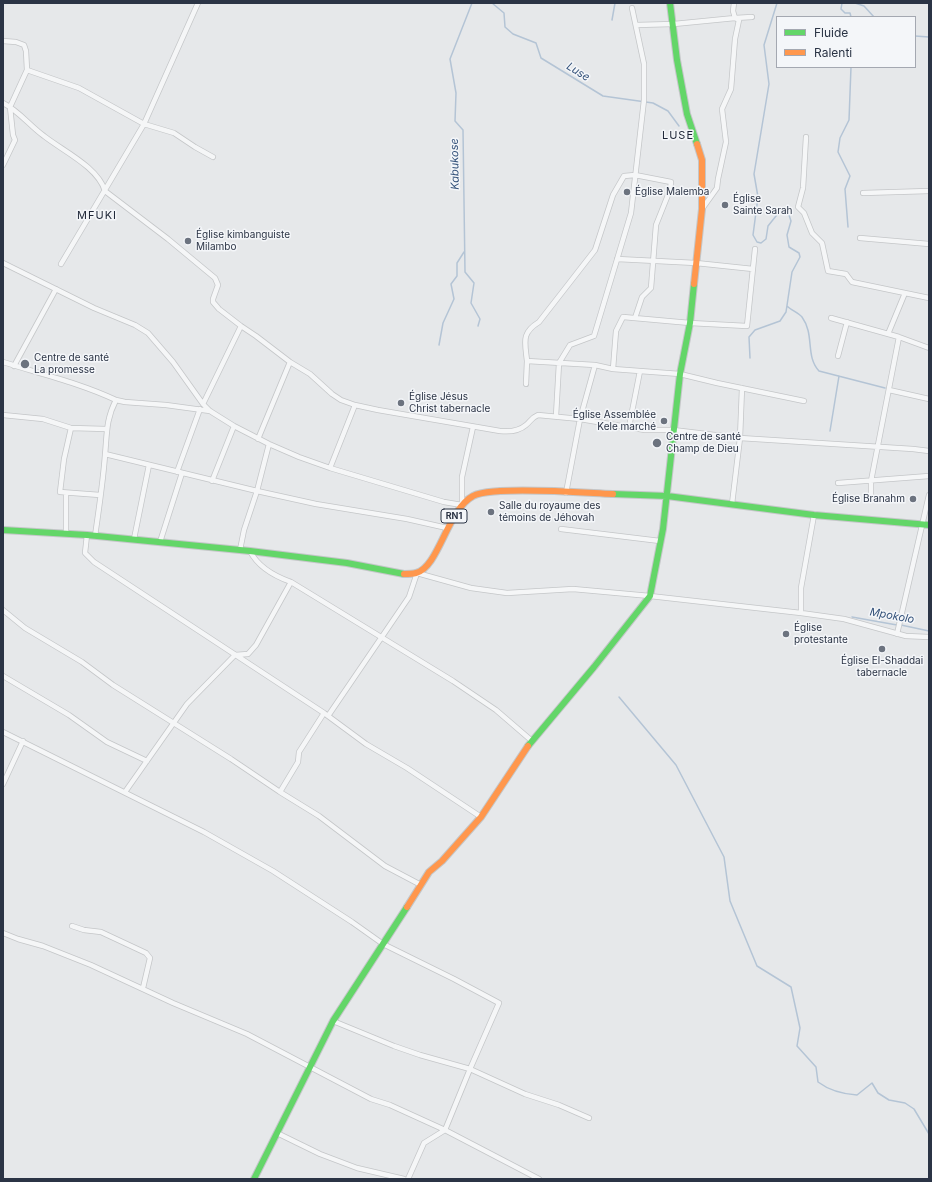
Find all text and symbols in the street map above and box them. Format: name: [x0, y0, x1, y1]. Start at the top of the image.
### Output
legend: [776, 16, 916, 68]
text: Fluide: [814, 25, 848, 40]
text: Ralenti: [814, 45, 852, 60]
water label: Luse: [564, 60, 592, 84]
district label: LUSE: [662, 129, 694, 143]
water label: Kabukose: [448, 138, 462, 190]
place label: Église Malemba: [635, 186, 709, 198]
marker: Église Malemba: [622, 187, 632, 197]
place label: Église Sainte Sarah: [733, 193, 793, 216]
marker: Église Sainte Sarah: [720, 200, 730, 210]
district label: MFUKI: [77, 209, 117, 223]
place label: Église kimbanguiste Milambo: [196, 229, 290, 252]
marker: Église kimbanguiste Milambo: [183, 236, 193, 246]
place label: Centre de santé La promesse: [34, 352, 109, 376]
marker: Centre de santé La promesse: [19, 358, 31, 370]
place label: Église Jésus Christ tabernacle: [409, 391, 490, 414]
marker: Église Jésus Christ tabernacle: [396, 398, 406, 408]
place label: Église Assemblée Kele marché: [573, 409, 656, 432]
marker: Église Assemblée Kele marché: [659, 416, 669, 426]
place label: Centre de santé Champ de Dieu: [666, 431, 741, 454]
marker: Centre de santé Champ de Dieu: [651, 437, 663, 449]
place label: Église Branahm: [832, 493, 905, 505]
marker: Église Branahm: [908, 494, 918, 504]
place label: Salle du royaume des témoins de Jéhovah: [499, 500, 600, 524]
marker: Salle du royaume des témoins de Jéhovah: [486, 507, 496, 517]
road number: RN1: [441, 509, 467, 523]
water label: Mpokolo: [869, 606, 915, 626]
place label: Église protestante: [794, 622, 848, 646]
marker: Église protestante: [781, 629, 791, 639]
marker: Église El-Shaddai tabernacle: [877, 644, 887, 654]
place label: Église El-Shaddai tabernacle: [841, 655, 923, 678]

